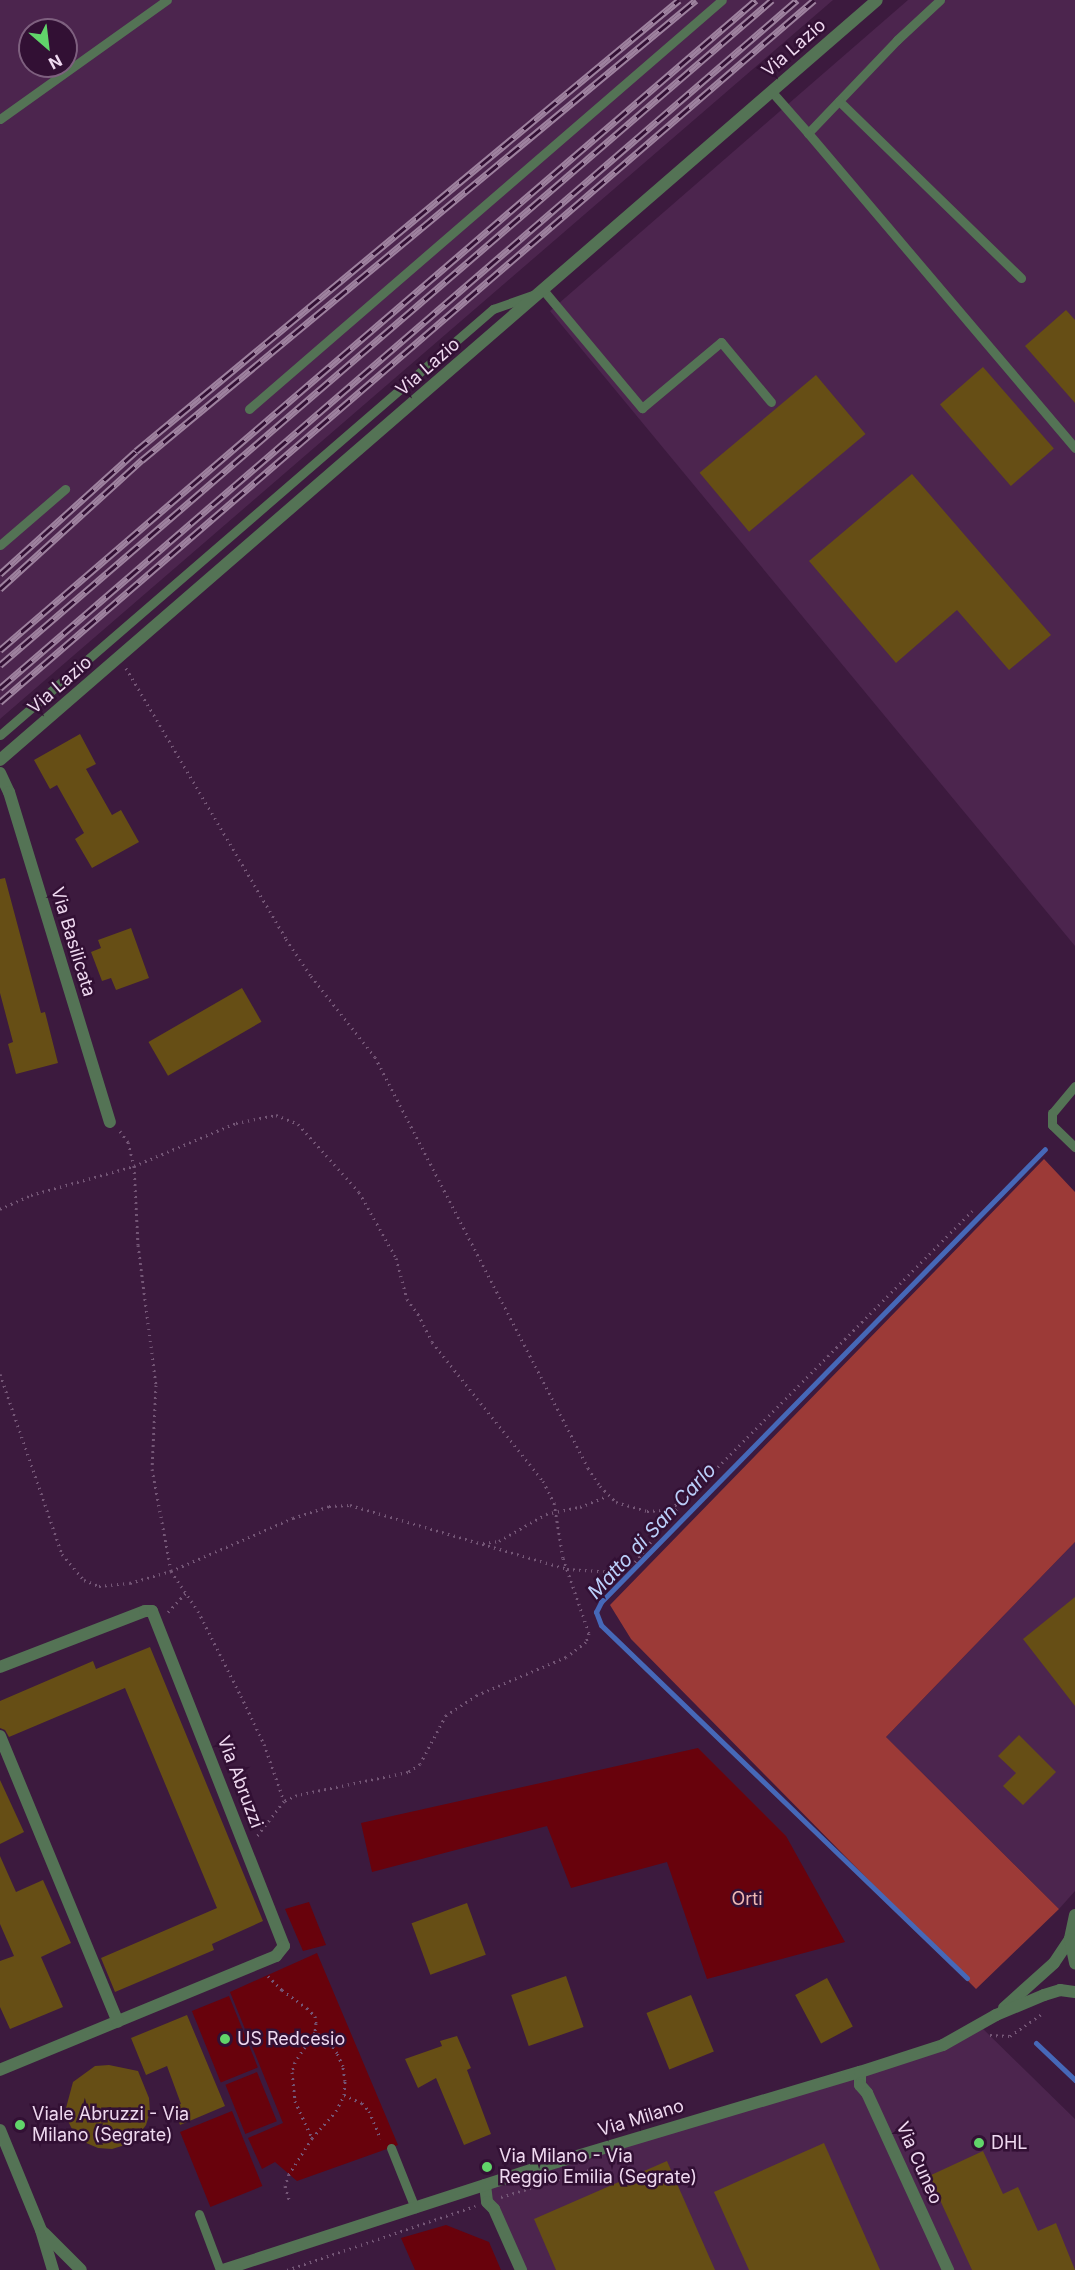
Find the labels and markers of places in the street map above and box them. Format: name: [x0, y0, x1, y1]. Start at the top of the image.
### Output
place label: US Redcesio: [237, 2028, 345, 2050]
marker: US Redcesio: [218, 2032, 232, 2046]
place label: Viale Abruzzi - Via Milano (Segrate): [32, 2104, 189, 2146]
marker: Viale Abruzzi - Via Milano (Segrate): [13, 2118, 27, 2132]
place label: DHL: [991, 2132, 1028, 2154]
marker: DHL: [972, 2136, 986, 2150]
place label: Via Milano - Via Reggio Emilia (Segrate): [499, 2146, 697, 2188]
marker: Via Milano - Via Reggio Emilia (Segrate): [480, 2160, 494, 2174]

